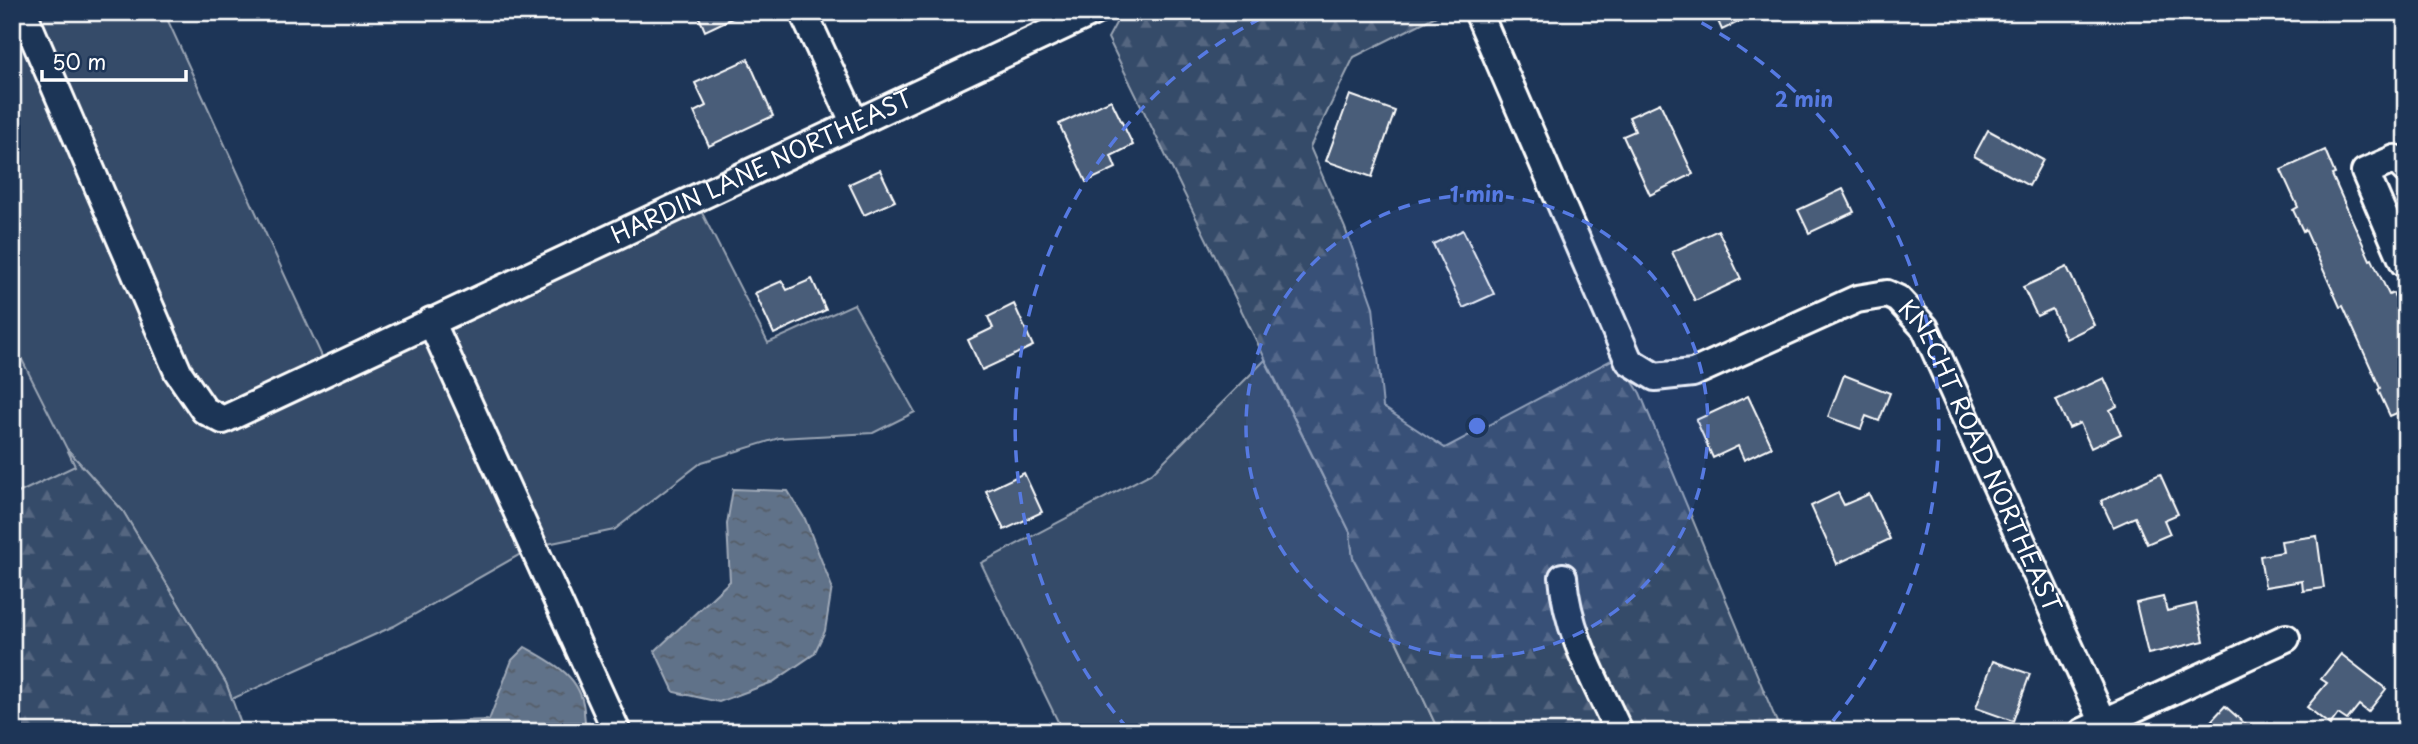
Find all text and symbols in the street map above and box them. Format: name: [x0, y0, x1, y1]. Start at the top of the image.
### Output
scale bar: [42, 38, 186, 82]
text: 50 m: [52, 45, 106, 77]
street label: HARDIN LANE NORTHEAST: [604, 79, 919, 252]
text: 2 min: [1775, 82, 1833, 114]
text: 1 min: [1450, 177, 1504, 209]
street label: KNECHT ROAD NORTHEAST: [1891, 290, 2072, 618]
centre of rings: [1465, 414, 1489, 438]

